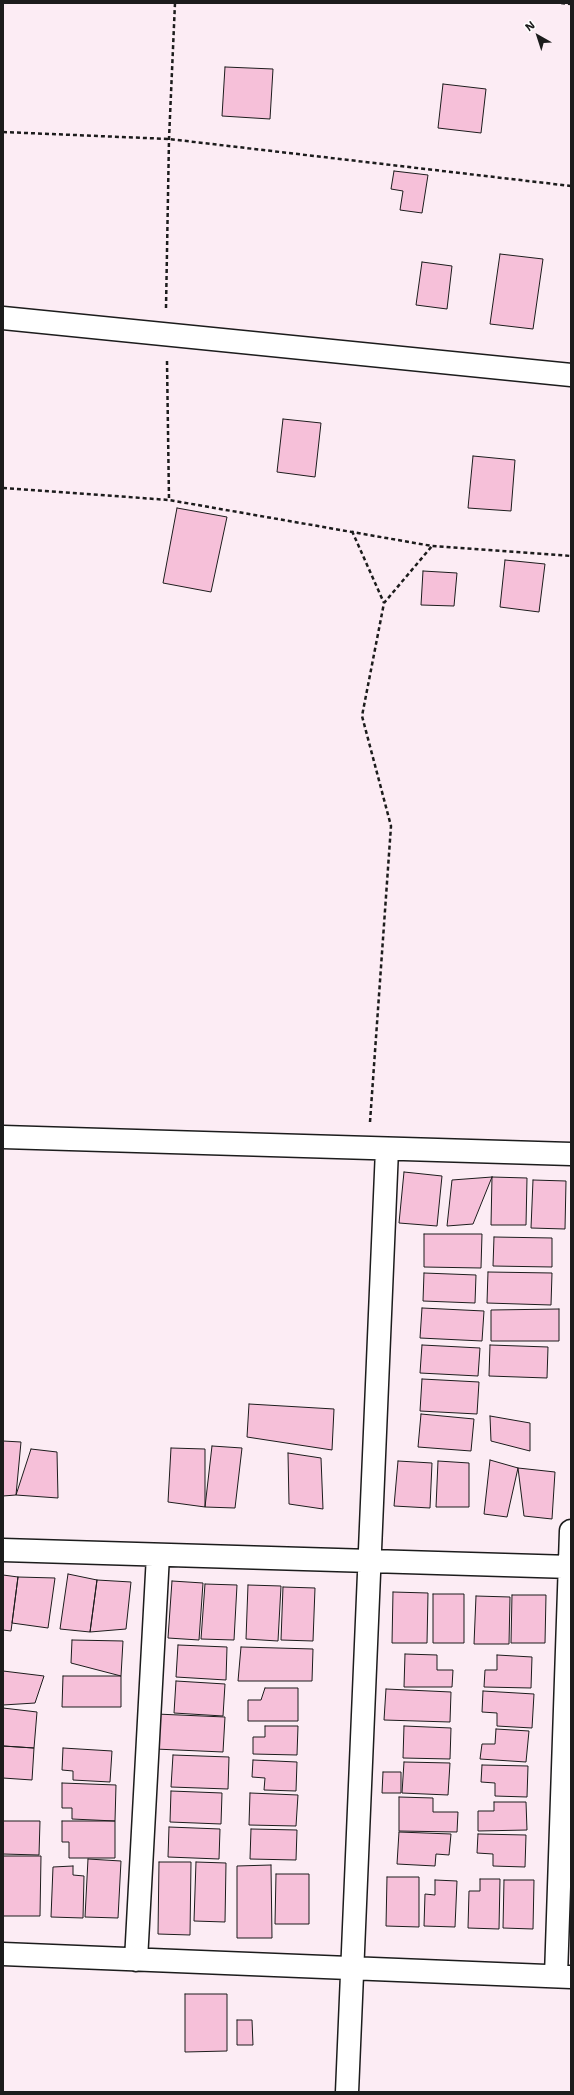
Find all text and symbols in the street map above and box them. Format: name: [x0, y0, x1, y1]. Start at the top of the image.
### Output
north arrow: [518, 16, 558, 56]
text: N: [522, 18, 538, 35]

